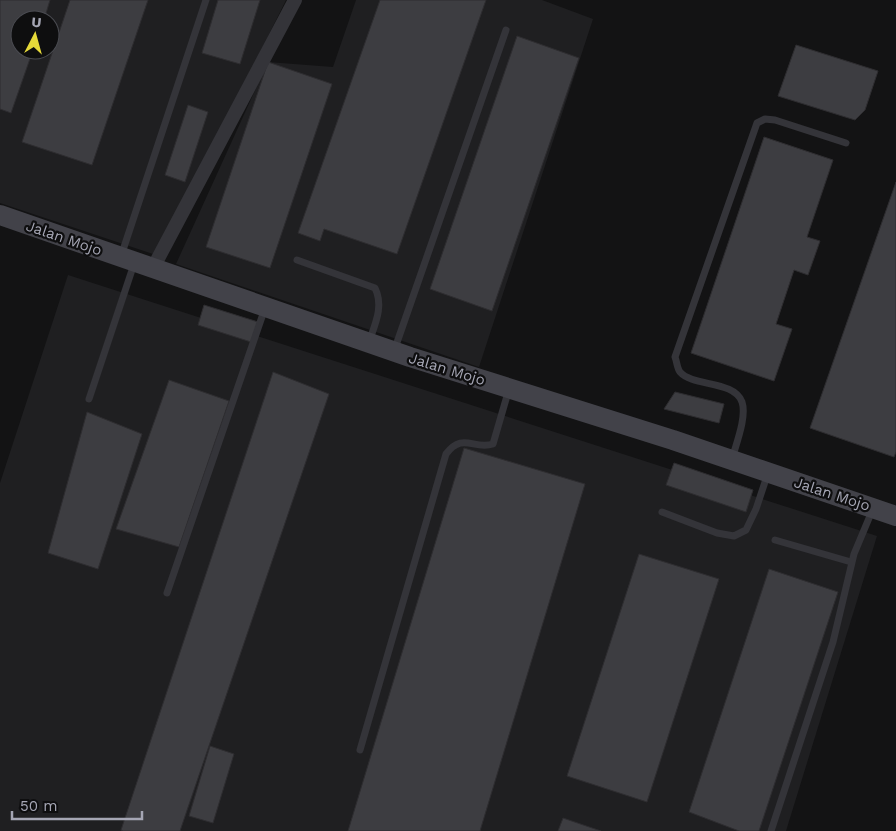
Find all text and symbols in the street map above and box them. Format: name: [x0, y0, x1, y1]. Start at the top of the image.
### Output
north arrow: [10, 10, 60, 60]
text: U: [31, 14, 42, 31]
street label: Jalan Mojo: [24, 217, 104, 259]
street label: Jalan Mojo: [407, 349, 487, 389]
street label: Jalan Mojo: [792, 473, 872, 515]
scale bar: [12, 788, 142, 820]
text: 50 m: [20, 797, 57, 815]

